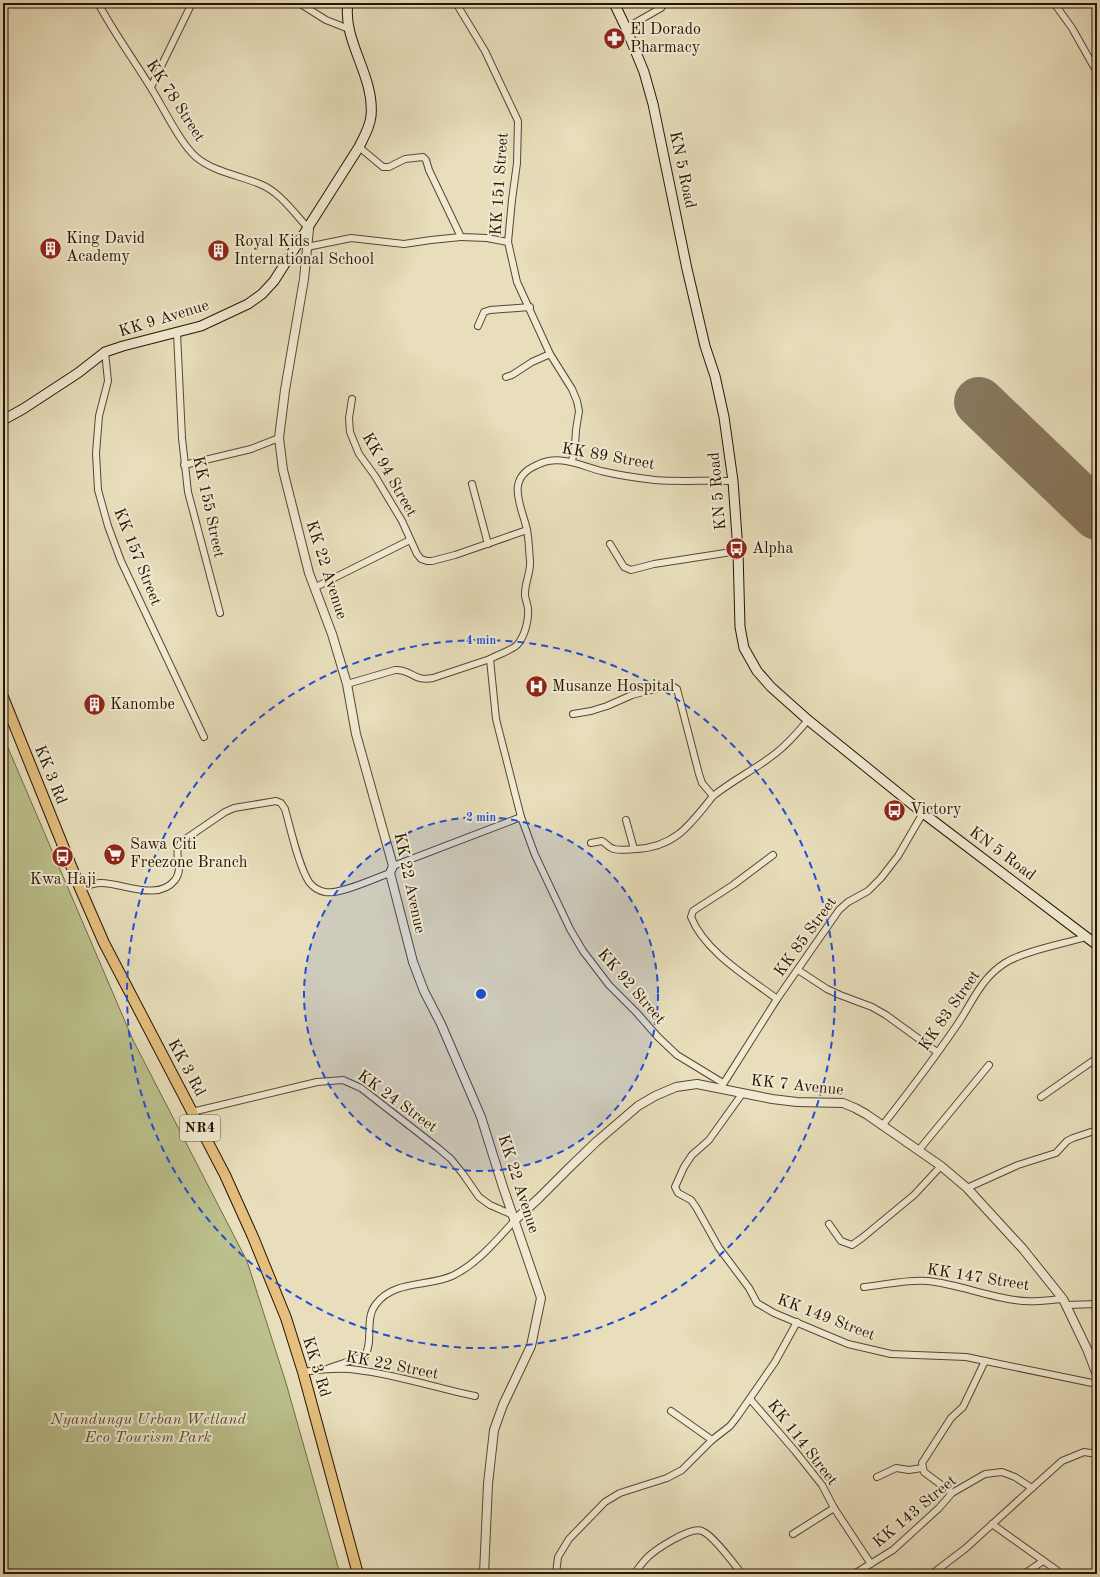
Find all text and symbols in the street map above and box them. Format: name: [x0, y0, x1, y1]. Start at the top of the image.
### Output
place label: El Dorado Pharmacy: [630, 22, 701, 56]
pharmacy icon: El Dorado Pharmacy: [601, 26, 627, 52]
street label: KK 78 Street: [143, 57, 208, 145]
street label: KN 5 Road: [666, 130, 698, 210]
street label: KK 151 Street: [488, 131, 512, 236]
place label: King David Academy: [66, 231, 145, 265]
place label: Royal Kids International School: [234, 234, 374, 268]
building icon: King David Academy: [37, 235, 63, 261]
building icon: Royal Kids International School: [206, 238, 232, 264]
street label: KK 9 Avenue: [117, 298, 211, 340]
street label: KK 94 Street: [359, 430, 420, 520]
street label: KK 89 Street: [560, 441, 656, 473]
street label: KN 5 Road: [707, 451, 729, 531]
street label: KK 155 Street: [189, 455, 227, 560]
street label: KK 157 Street: [110, 506, 164, 608]
street label: KK 22 Avenue: [303, 519, 349, 621]
bus stop icon: Alpha: [724, 536, 750, 562]
place label: Alpha: [752, 541, 794, 557]
text: 4 min: [466, 635, 496, 647]
hospital icon: Musanze Hospital: [523, 674, 549, 700]
place label: Musanze Hospital: [552, 679, 674, 695]
building icon: Kanombe: [81, 692, 107, 718]
place label: Kanombe: [110, 697, 175, 713]
street label: KK 3 Rd: [31, 743, 69, 807]
bus stop icon: Victory: [882, 797, 908, 823]
place label: Victory: [910, 802, 962, 818]
text: 2 min: [466, 812, 496, 824]
street label: KN 5 Road: [966, 824, 1038, 884]
street label: KK 22 Avenue: [391, 831, 427, 935]
place label: Sawa Citi Freezone Branch: [130, 837, 248, 871]
supermarket icon: Sawa Citi Freezone Branch: [101, 841, 127, 867]
bus stop icon: Kwa Haji: [50, 843, 76, 869]
place label: Kwa Haji: [30, 872, 96, 888]
street label: KK 85 Street: [772, 894, 840, 980]
street label: KK 92 Street: [594, 946, 668, 1028]
street label: KK 83 Street: [916, 968, 984, 1054]
centre of rings: [474, 987, 488, 1001]
street label: KK 3 Rd: [164, 1037, 208, 1099]
street label: KK 24 Street: [354, 1068, 440, 1136]
street label: KK 7 Avenue: [750, 1073, 844, 1099]
road number: NR4: [180, 1115, 220, 1141]
street label: KK 22 Avenue: [495, 1133, 541, 1235]
street label: KK 147 Street: [926, 1262, 1031, 1294]
street label: KK 149 Street: [775, 1292, 877, 1344]
street label: KK 3 Rd: [299, 1335, 333, 1399]
street label: KK 22 Street: [344, 1349, 440, 1383]
street label: KK 114 Street: [764, 1397, 840, 1489]
park label: Nyandungu Urban Wetland Eco Tourism Park: [49, 1412, 246, 1446]
street label: KK 143 Street: [870, 1472, 960, 1551]

